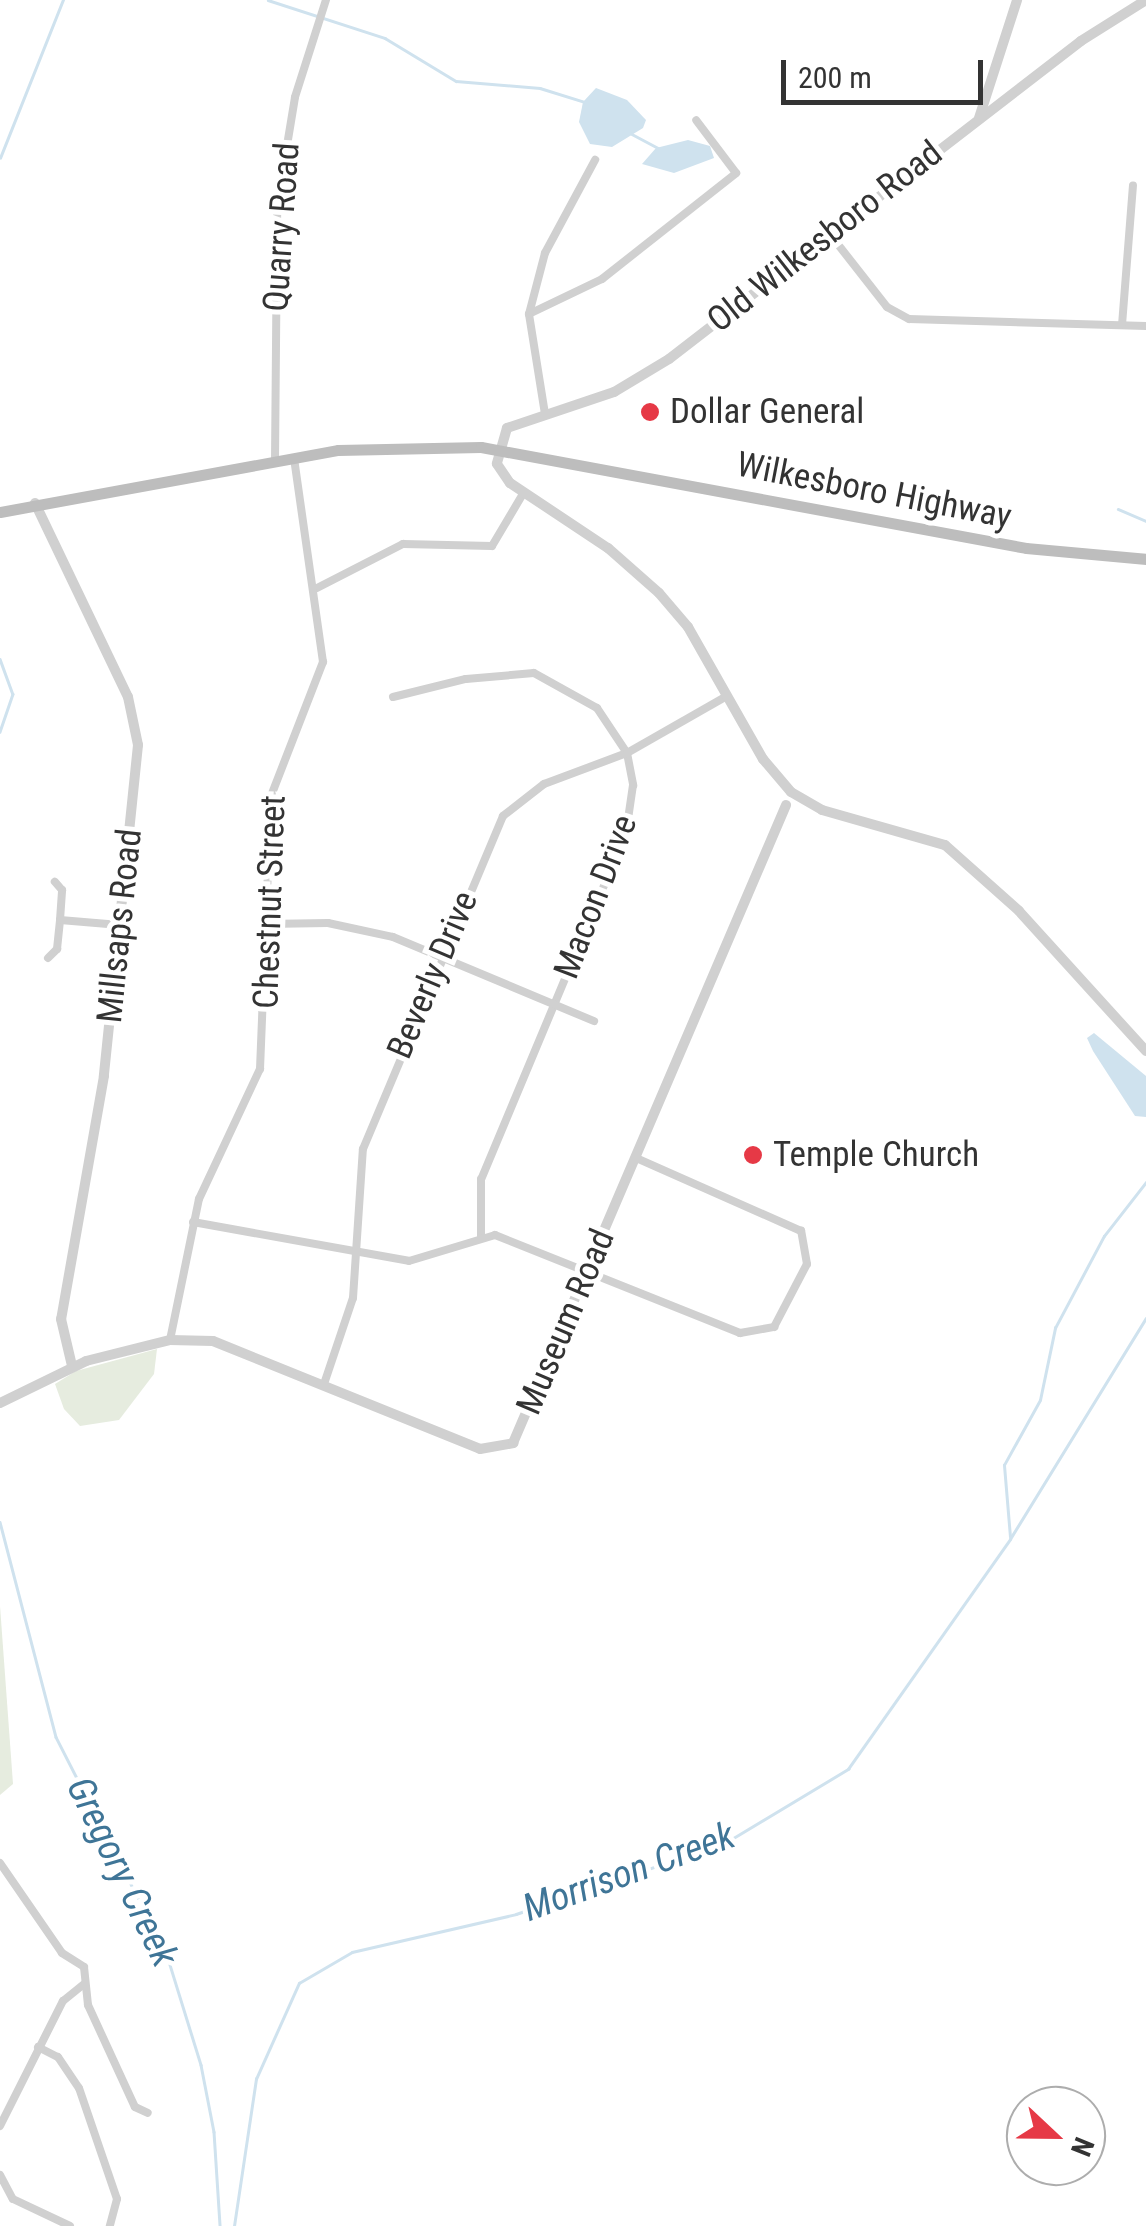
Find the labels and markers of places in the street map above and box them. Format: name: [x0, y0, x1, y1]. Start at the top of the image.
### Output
place label: Dollar General: [670, 391, 864, 433]
marker: Dollar General: [639, 401, 661, 423]
place label: Temple Church: [773, 1134, 979, 1176]
marker: Temple Church: [742, 1144, 764, 1166]

